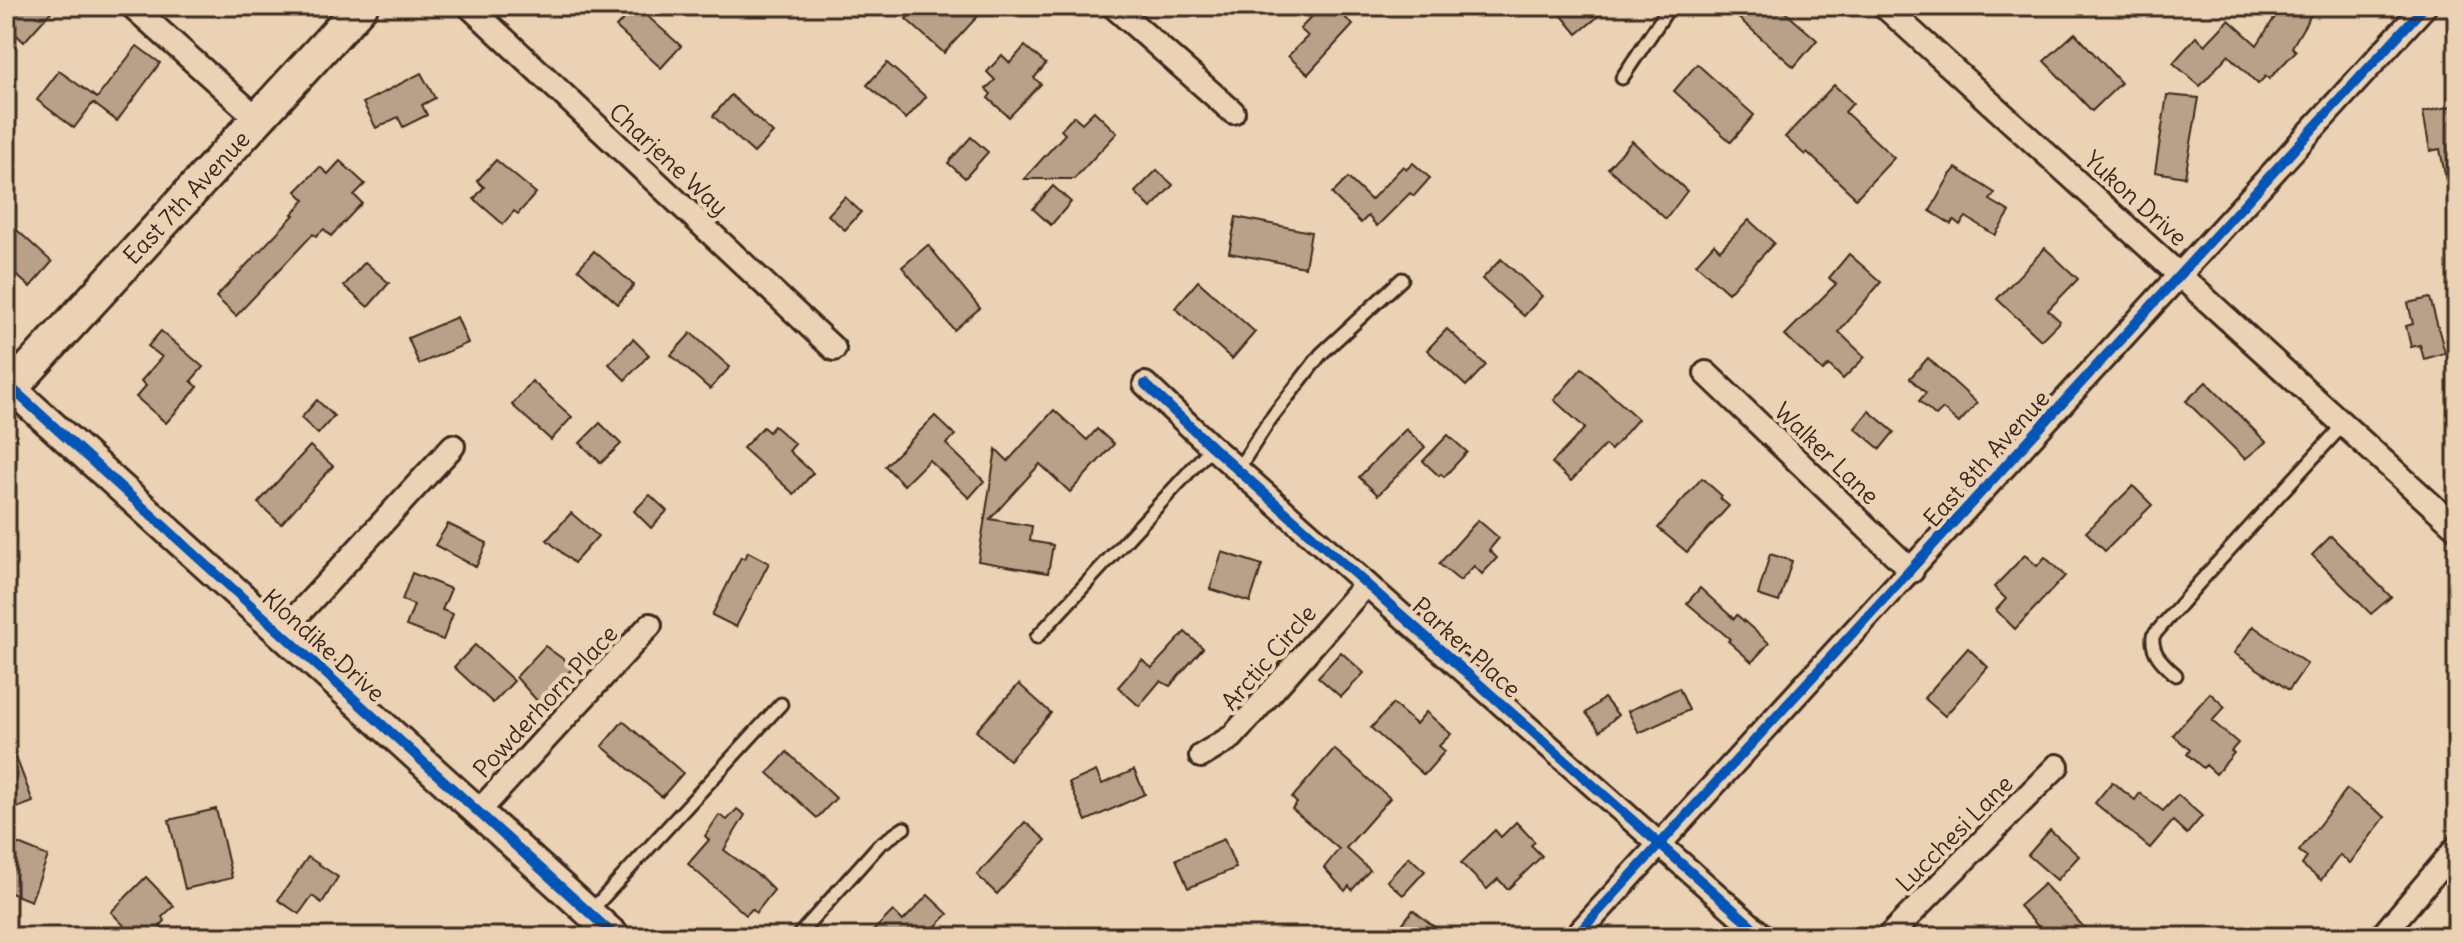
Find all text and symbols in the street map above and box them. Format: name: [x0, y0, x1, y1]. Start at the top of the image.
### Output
street label: Charjene Way: [603, 96, 735, 222]
street label: East 7th Avenue: [116, 124, 256, 270]
street label: Yukon Drive: [2078, 144, 2194, 252]
street label: East 8th Avenue: [1917, 383, 2055, 533]
street label: Walker Lane: [1768, 396, 1886, 510]
street label: Klondike Drive: [257, 582, 391, 708]
street label: Parker Place: [1406, 590, 1528, 704]
street label: Arctic Circle: [1214, 598, 1322, 716]
street label: Powderhorn Place: [467, 618, 623, 784]
street label: Lucchesi Lane: [1889, 768, 2019, 898]

